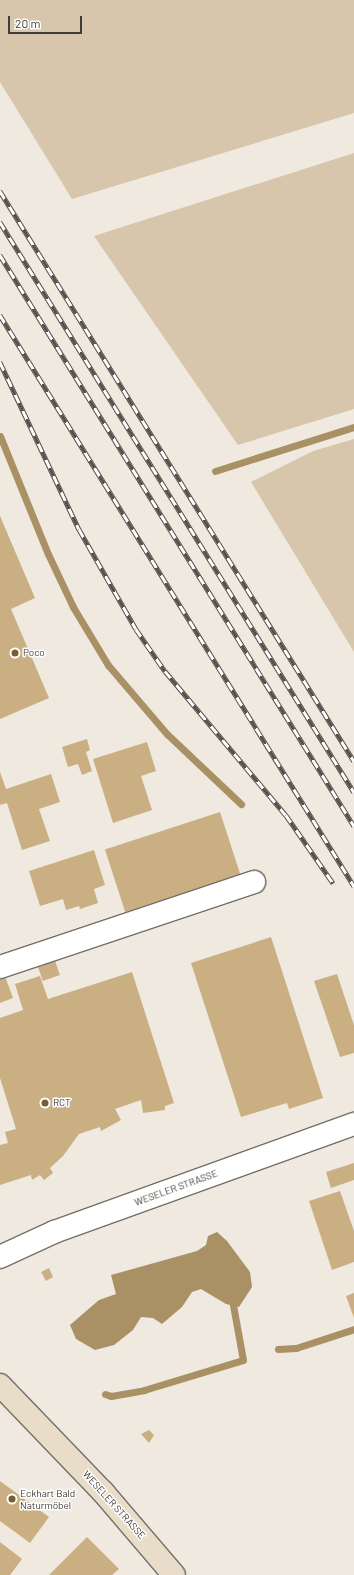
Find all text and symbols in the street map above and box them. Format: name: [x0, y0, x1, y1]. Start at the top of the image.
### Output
scale bar: [10, 8, 84, 34]
text: 20 m: [15, 16, 41, 30]
place label: Poco: [23, 647, 45, 659]
marker: Poco: [10, 648, 20, 658]
place label: RCT: [53, 1097, 71, 1109]
marker: RCT: [40, 1098, 50, 1108]
street label: WESELER STRASSE: [133, 1167, 219, 1209]
street label: WESELER STRASSE: [80, 1468, 148, 1542]
place label: Eckhart Bald Naturmöbel: [20, 1487, 75, 1510]
marker: Eckhart Bald Naturmöbel: [7, 1494, 17, 1504]

